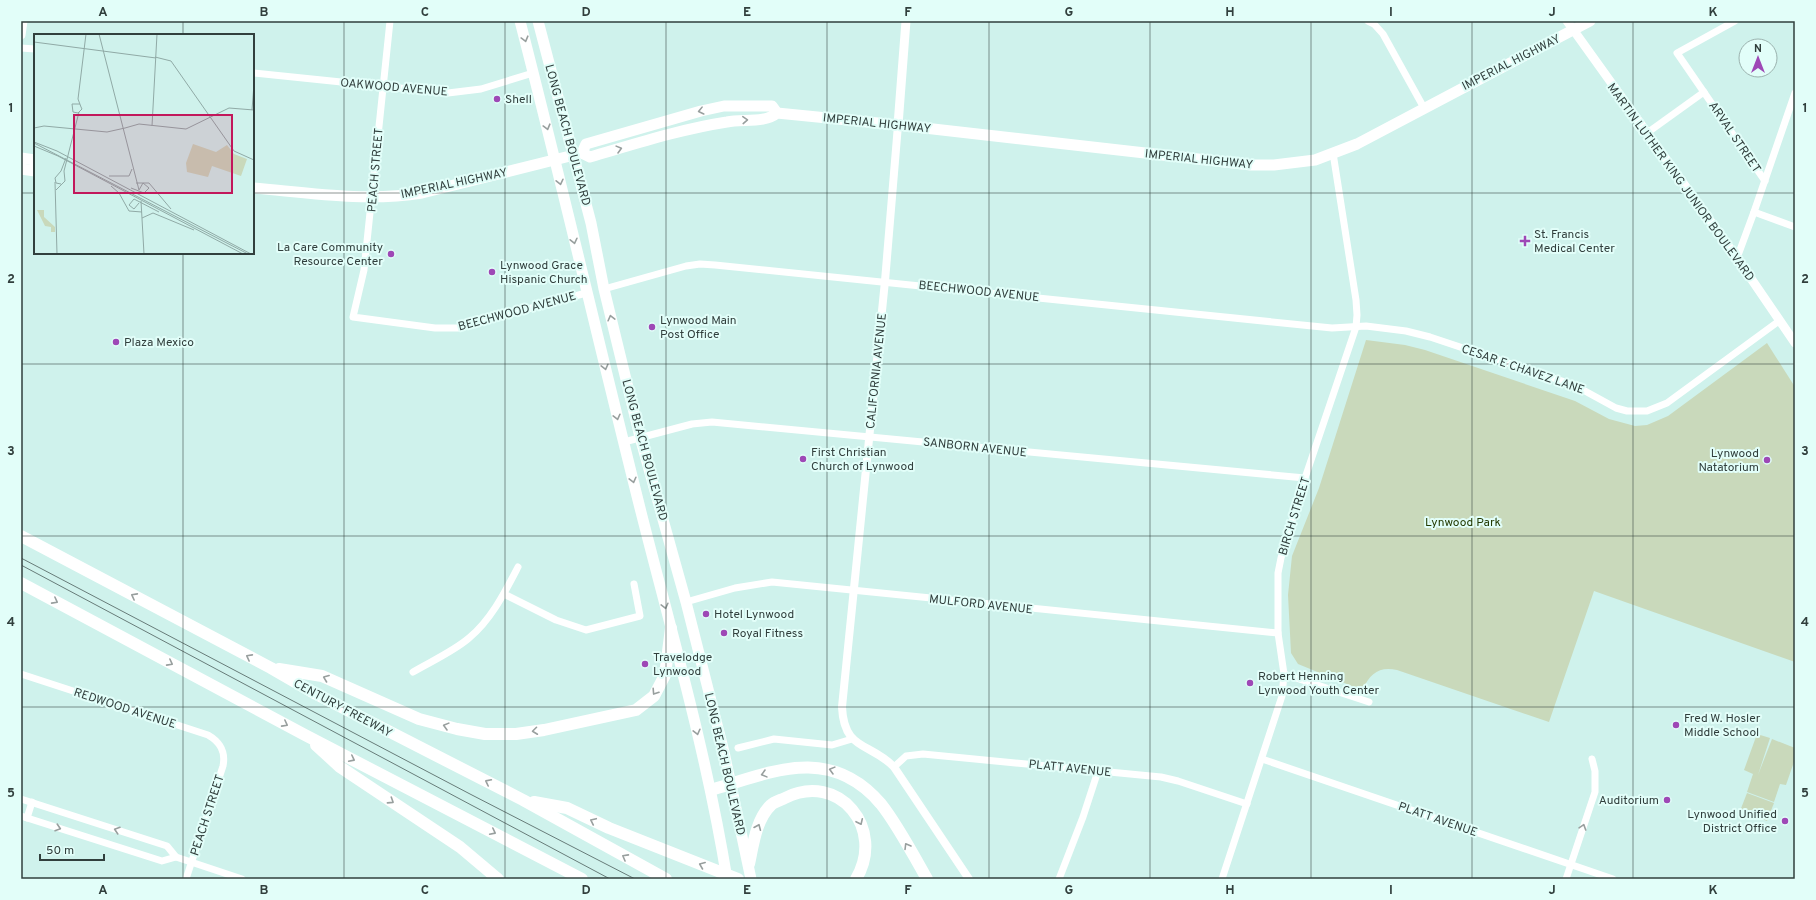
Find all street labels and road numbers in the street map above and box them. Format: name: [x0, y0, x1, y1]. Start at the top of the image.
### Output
street label: IMPERIAL HIGHWAY: [1459, 31, 1564, 95]
street label: LONG BEACH BOULEVARD: [540, 63, 594, 208]
street label: OAKWOOD AVENUE: [340, 75, 448, 101]
street label: MARTIN LUTHER KING JUNIOR BOULEVARD: [1603, 80, 1758, 285]
street label: ARVAL STREET: [1704, 99, 1764, 176]
street label: IMPERIAL HIGHWAY: [822, 110, 932, 138]
street label: PEACH STREET: [364, 127, 388, 213]
street label: IMPERIAL HIGHWAY: [1144, 146, 1254, 174]
street label: IMPERIAL HIGHWAY: [399, 165, 509, 203]
street label: BEECHWOOD AVENUE: [918, 278, 1040, 306]
street label: BEECHWOOD AVENUE: [457, 289, 578, 335]
street label: CALIFORNIA AVENUE: [863, 312, 891, 430]
street label: CESAR E CHAVEZ LANE: [1459, 341, 1586, 399]
street label: LONG BEACH BOULEVARD: [617, 378, 671, 523]
street label: SANBORN AVENUE: [922, 435, 1028, 461]
street label: BIRCH STREET: [1275, 475, 1314, 557]
street label: MULFORD AVENUE: [928, 592, 1034, 618]
street label: CENTURY FREEWAY: [290, 676, 395, 742]
street label: REDWOOD AVENUE: [71, 685, 178, 733]
street label: LONG BEACH BOULEVARD: [700, 691, 748, 837]
street label: PLATT AVENUE: [1028, 757, 1112, 781]
street label: PEACH STREET: [187, 773, 229, 858]
street label: PLATT AVENUE: [1396, 799, 1479, 841]

